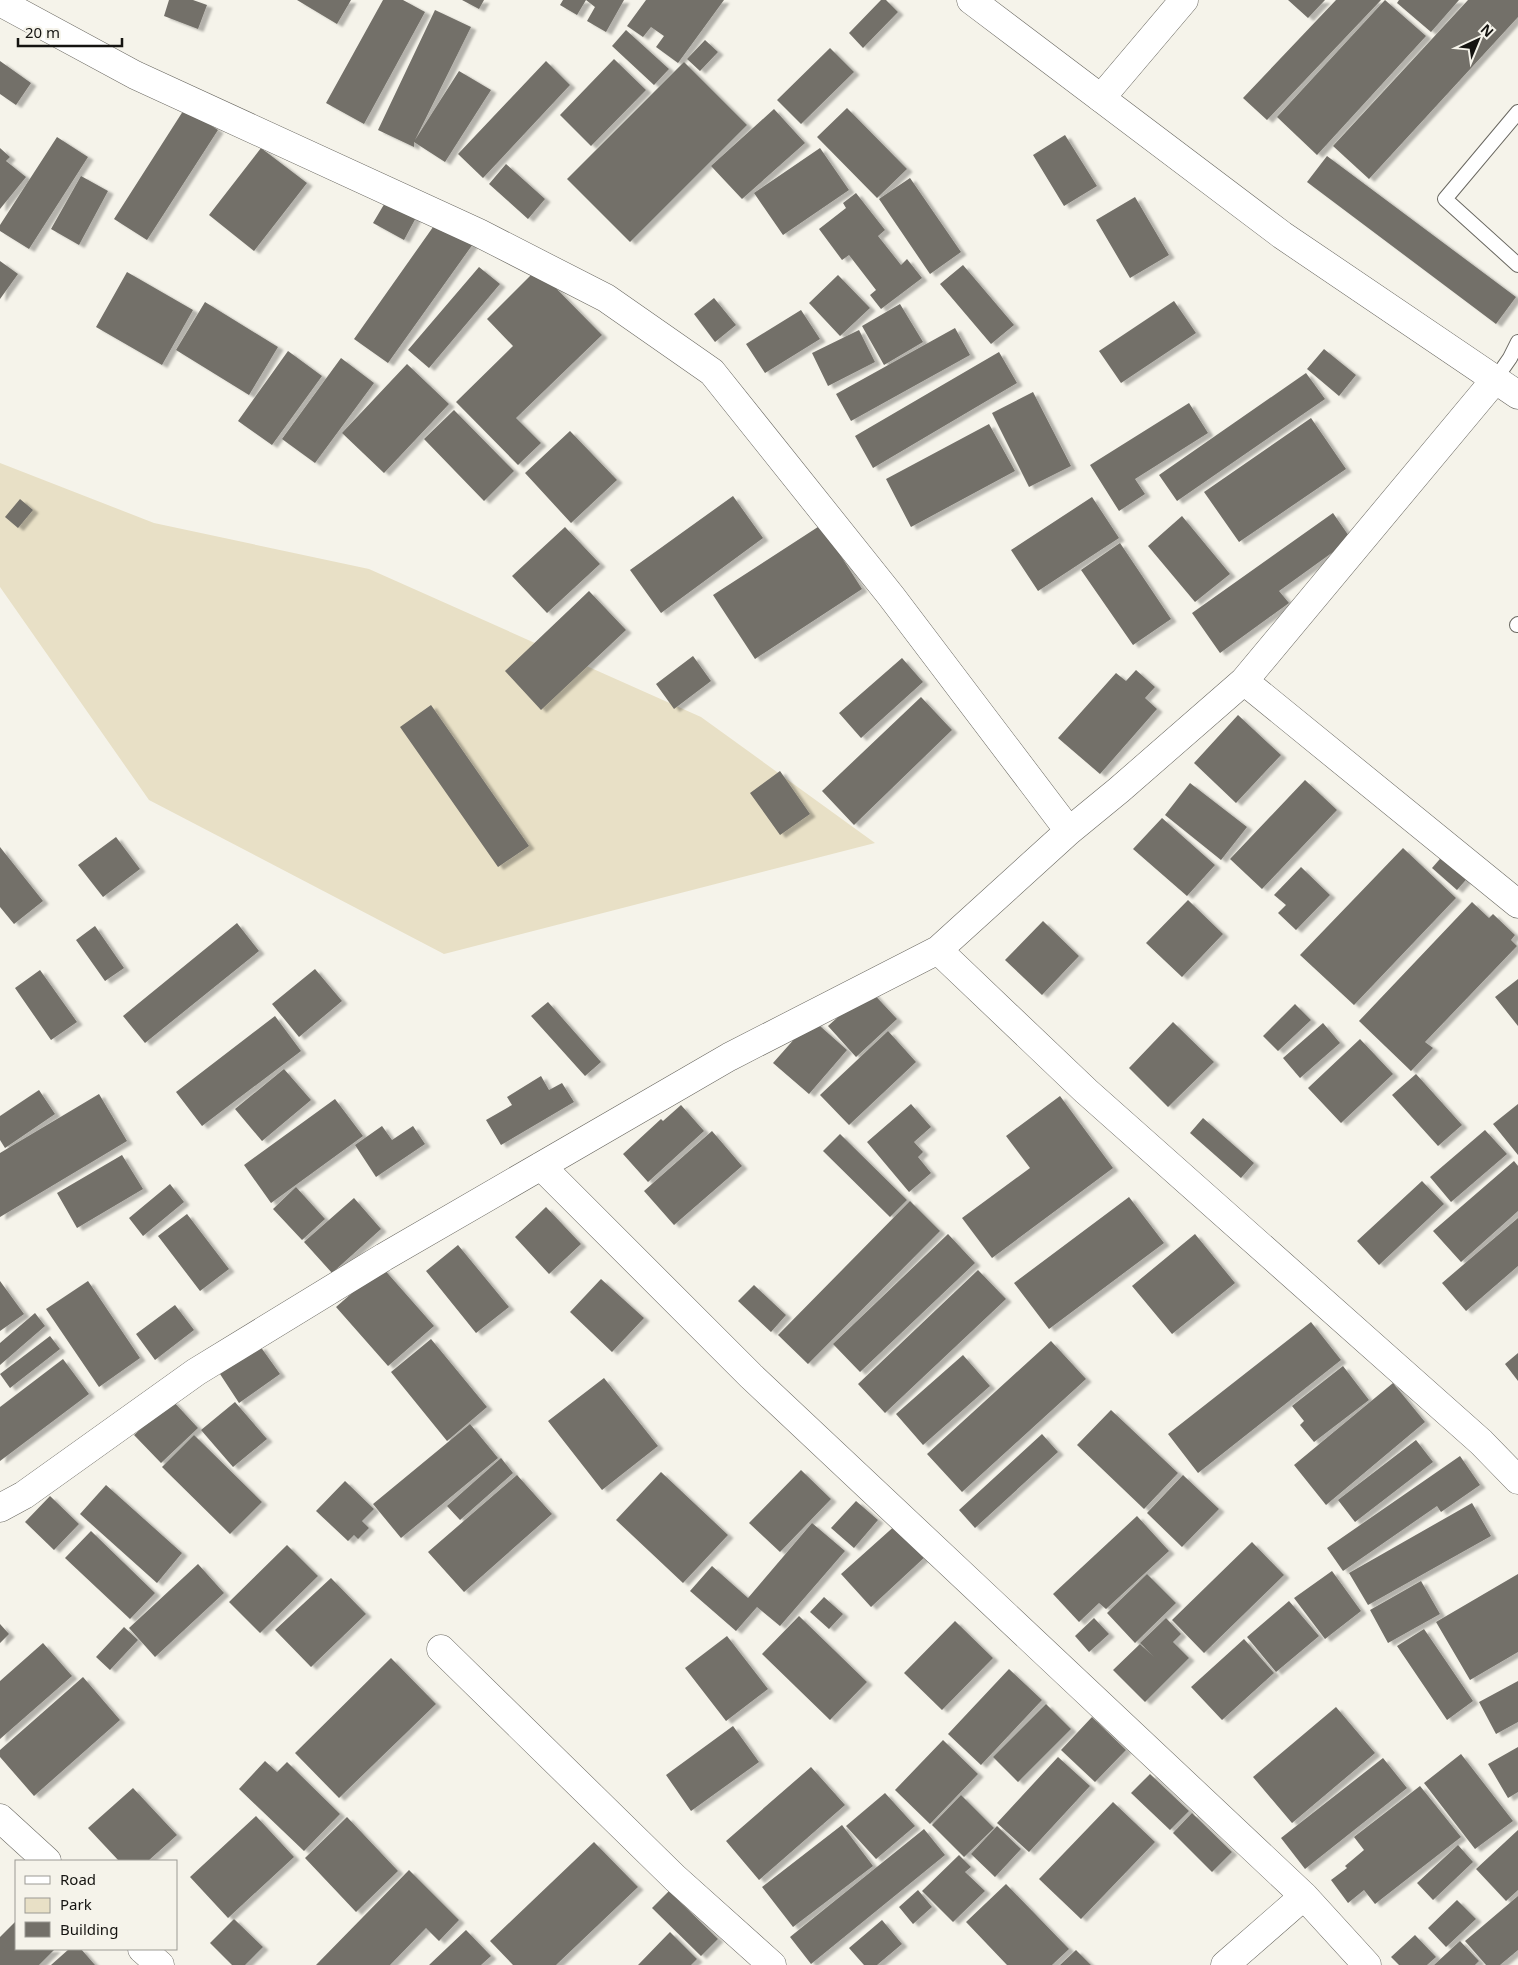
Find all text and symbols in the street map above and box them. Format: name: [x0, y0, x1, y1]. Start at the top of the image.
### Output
scale bar: [18, 15, 121, 47]
north arrow: [1453, 15, 1503, 65]
text: N: [1477, 19, 1498, 41]
text: 20 m: [25, 22, 60, 42]
legend: [15, 1860, 178, 1950]
text: Road: [60, 1869, 96, 1889]
text: Park: [60, 1894, 92, 1914]
text: Building: [60, 1919, 118, 1939]

